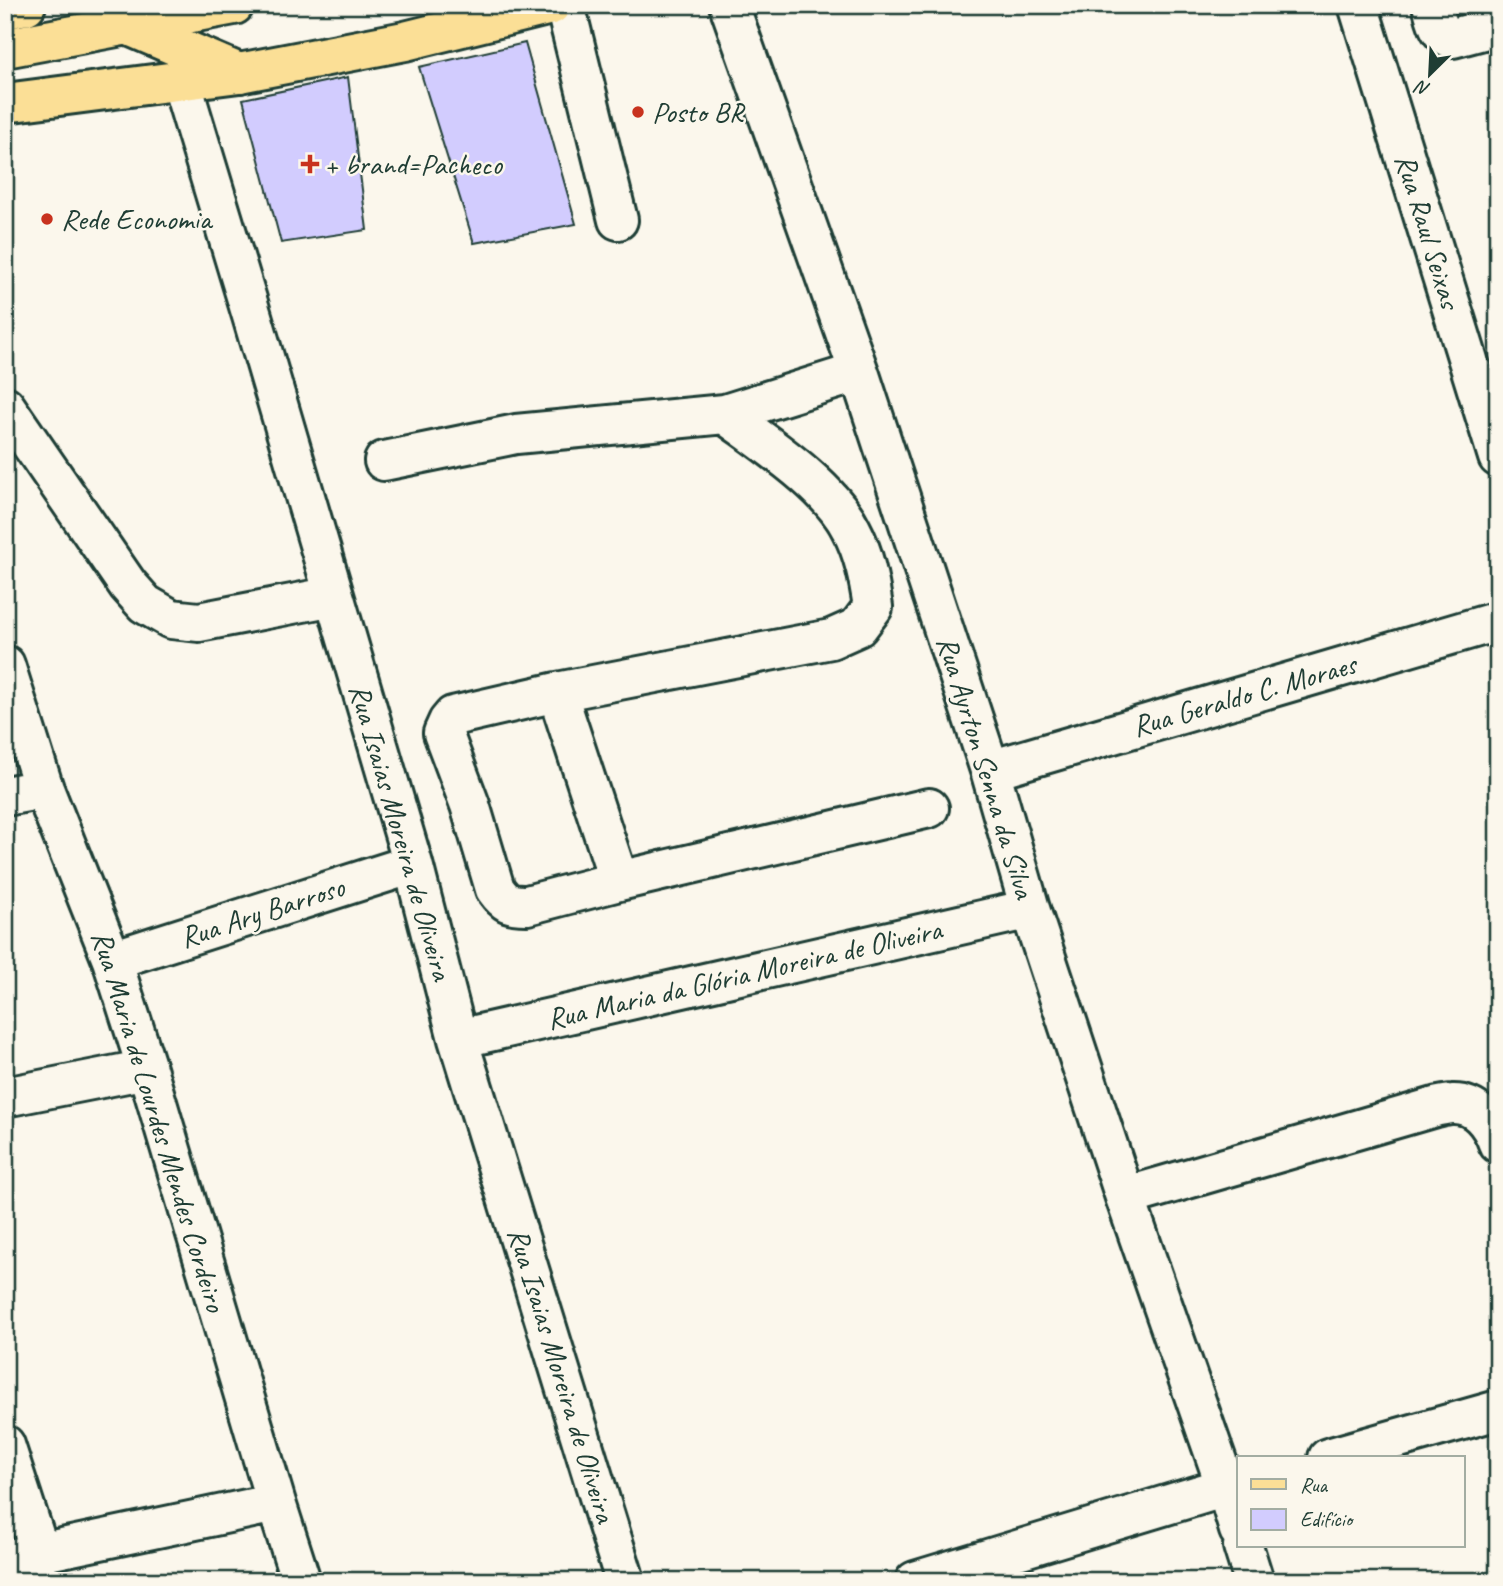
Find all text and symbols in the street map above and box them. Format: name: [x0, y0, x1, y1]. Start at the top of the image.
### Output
north arrow: [1394, 38, 1464, 108]
text: N: [1410, 74, 1434, 102]
place label: Posto BR: [652, 93, 746, 131]
marker: Posto BR: [630, 104, 646, 120]
place label: + brand=Pacheco: [324, 145, 503, 183]
street label: Rua Raul Seixas: [1387, 149, 1470, 315]
marker: + brand=Pacheco: [302, 156, 318, 172]
place label: Rede Economia: [61, 200, 214, 238]
marker: Rede Economia: [39, 211, 55, 227]
street label: Rua Ayrton Senna da Silva: [928, 631, 1044, 904]
street label: Rua Geraldo C. Moraes: [1128, 644, 1363, 745]
street label: Rua Isaias Moreira de Oliveira: [341, 680, 462, 986]
street label: Rua Ary Barroso: [175, 867, 350, 956]
street label: Rua Maria da Glória Moreira de Oliveira: [543, 910, 947, 1038]
street label: Rua Maria de Lourdes Mendes Cordeiro: [83, 926, 236, 1317]
street label: Rua Isaias Moreira de Oliveira: [499, 1223, 625, 1529]
legend: [1237, 1456, 1464, 1548]
text: Rua: [1300, 1472, 1328, 1498]
text: Edifício: [1300, 1506, 1355, 1532]

